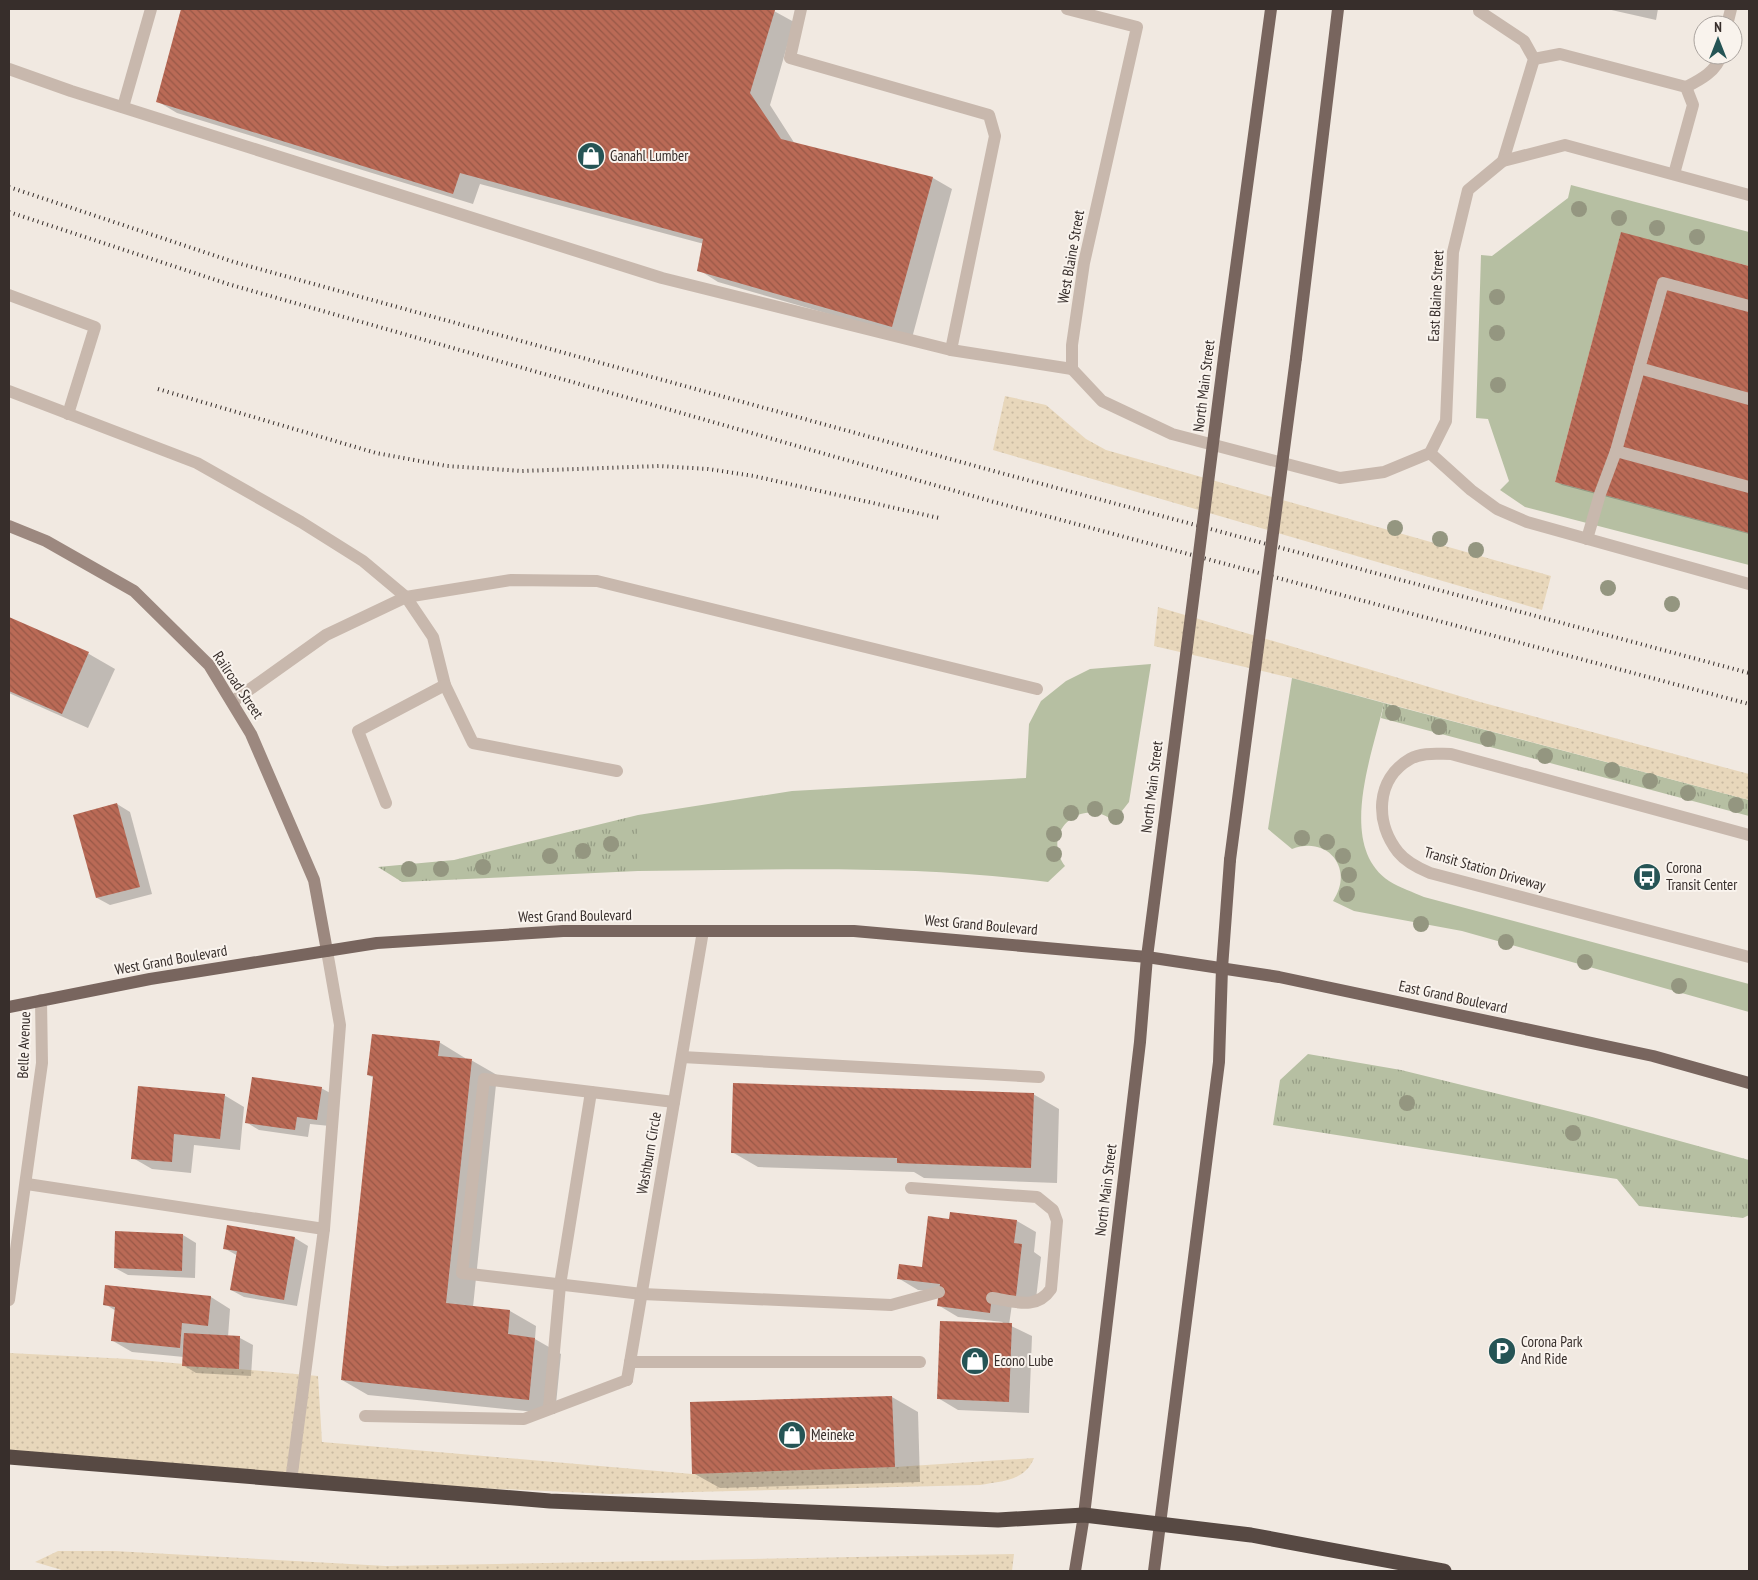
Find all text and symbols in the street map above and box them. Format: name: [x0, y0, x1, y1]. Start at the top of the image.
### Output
north arrow: [1693, 15, 1743, 65]
text: N: [1714, 18, 1722, 36]
shop icon: Ganahl Lumber: [576, 141, 606, 171]
place label: Ganahl Lumber: [610, 146, 689, 165]
street label: West Blaine Street: [1053, 209, 1088, 305]
street label: East Blaine Street: [1424, 250, 1447, 342]
street label: North Main Street: [1188, 339, 1219, 433]
street label: Railroad Street: [209, 647, 268, 722]
street label: North Main Street: [1136, 740, 1167, 834]
street label: Transit Station Driveway: [1422, 842, 1548, 895]
place label: Corona Transit Center: [1666, 858, 1738, 894]
bus stop icon: Corona Transit Center: [1632, 862, 1662, 892]
street label: West Grand Boulevard: [518, 905, 632, 926]
street label: West Grand Boulevard: [924, 910, 1039, 939]
street label: West Grand Boulevard: [113, 940, 229, 979]
street label: East Grand Boulevard: [1397, 976, 1509, 1017]
street label: Belle Avenue: [13, 1011, 34, 1079]
street label: Washburn Circle: [632, 1110, 665, 1196]
street label: North Main Street: [1090, 1143, 1121, 1237]
place label: Corona Park And Ride: [1521, 1332, 1583, 1368]
parking icon: Corona Park And Ride: [1487, 1336, 1517, 1366]
shop icon: Econo Lube: [960, 1346, 990, 1376]
place label: Econo Lube: [994, 1351, 1053, 1370]
shop icon: Meineke: [777, 1420, 807, 1450]
place label: Meineke: [811, 1425, 855, 1444]

